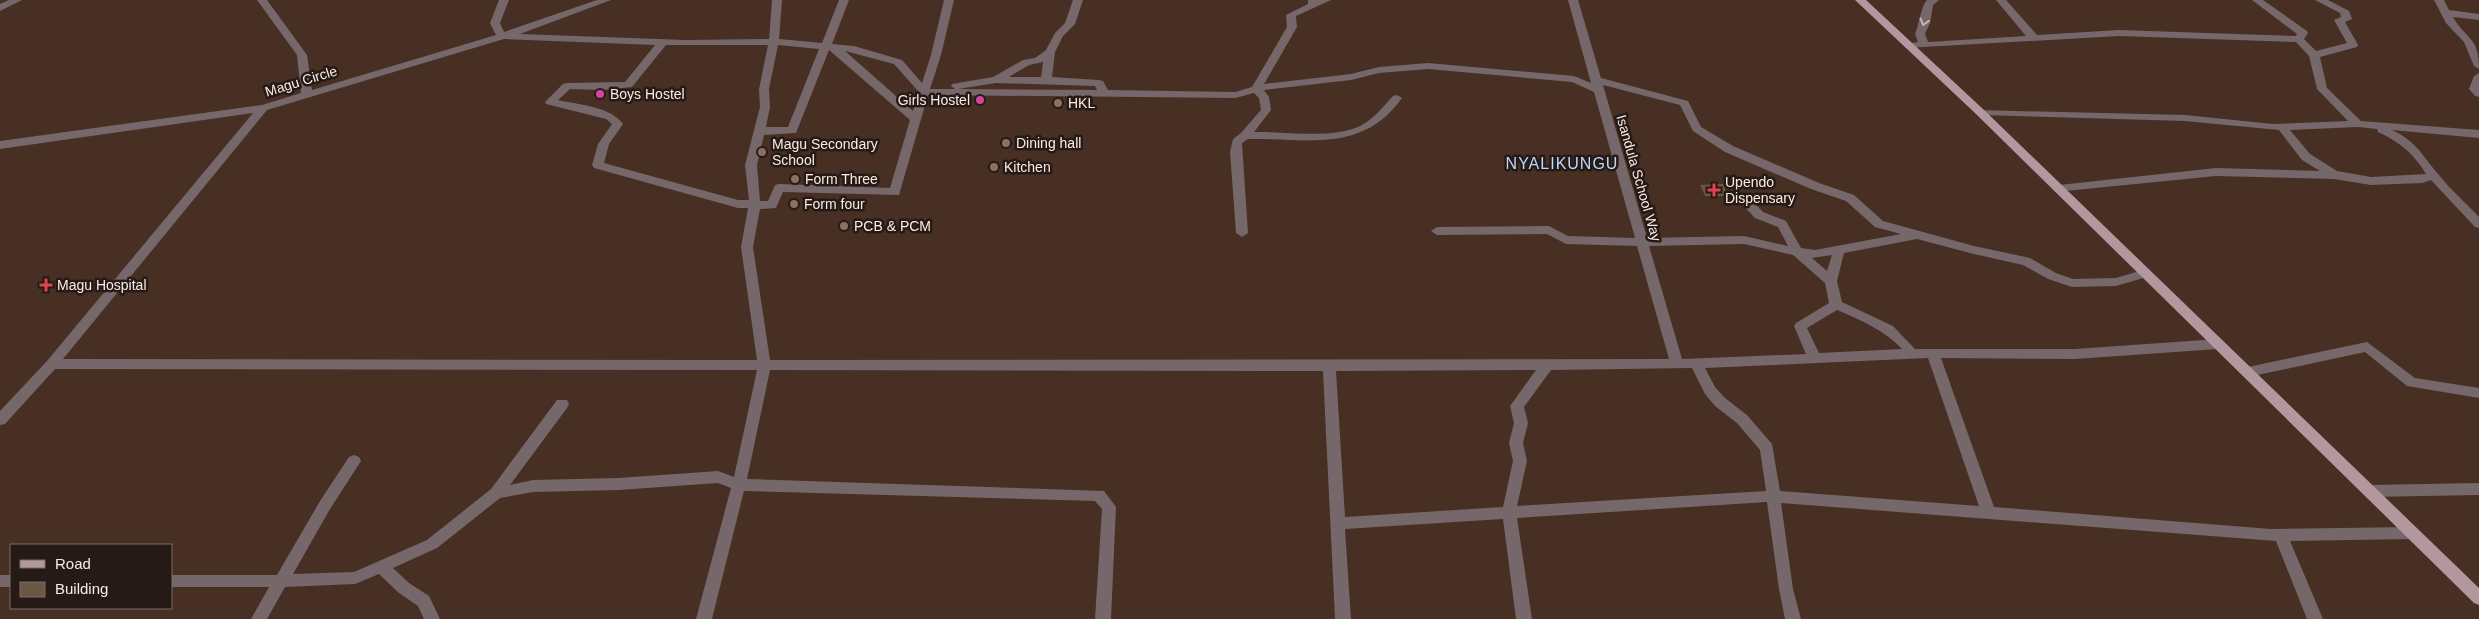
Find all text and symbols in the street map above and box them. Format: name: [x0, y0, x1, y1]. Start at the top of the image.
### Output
one-way arrow: [1920, 17, 1930, 25]
street label: Magu Circle: [263, 62, 339, 100]
place label: Boys Hostel: [610, 86, 685, 102]
marker: Boys Hostel: [594, 88, 606, 100]
place label: Girls Hostel: [898, 92, 970, 108]
marker: Girls Hostel: [974, 94, 986, 106]
place label: HKL: [1068, 95, 1095, 111]
marker: HKL: [1052, 97, 1064, 109]
street label: Isandula School Way: [1613, 113, 1665, 243]
place label: Dining hall: [1016, 135, 1081, 151]
place label: Magu Secondary School: [772, 136, 878, 168]
marker: Dining hall: [1000, 137, 1012, 149]
marker: Magu Secondary School: [756, 146, 768, 158]
district label: NYALIKUNGU: [1506, 155, 1618, 172]
place label: Kitchen: [1004, 159, 1051, 175]
marker: Kitchen: [988, 161, 1000, 173]
place label: Form Three: [805, 171, 878, 187]
marker: Form Three: [789, 173, 801, 185]
place label: Upendo Dispensary: [1725, 174, 1795, 206]
marker: Upendo Dispensary: [1707, 183, 1721, 197]
place label: Form four: [804, 196, 865, 212]
marker: Form four: [788, 198, 800, 210]
place label: PCB & PCM: [854, 218, 931, 234]
marker: PCB & PCM: [838, 220, 850, 232]
place label: Magu Hospital: [57, 277, 147, 293]
marker: Magu Hospital: [39, 278, 53, 292]
legend: [10, 544, 172, 609]
text: Road: [55, 555, 91, 572]
text: Building: [55, 580, 108, 597]

